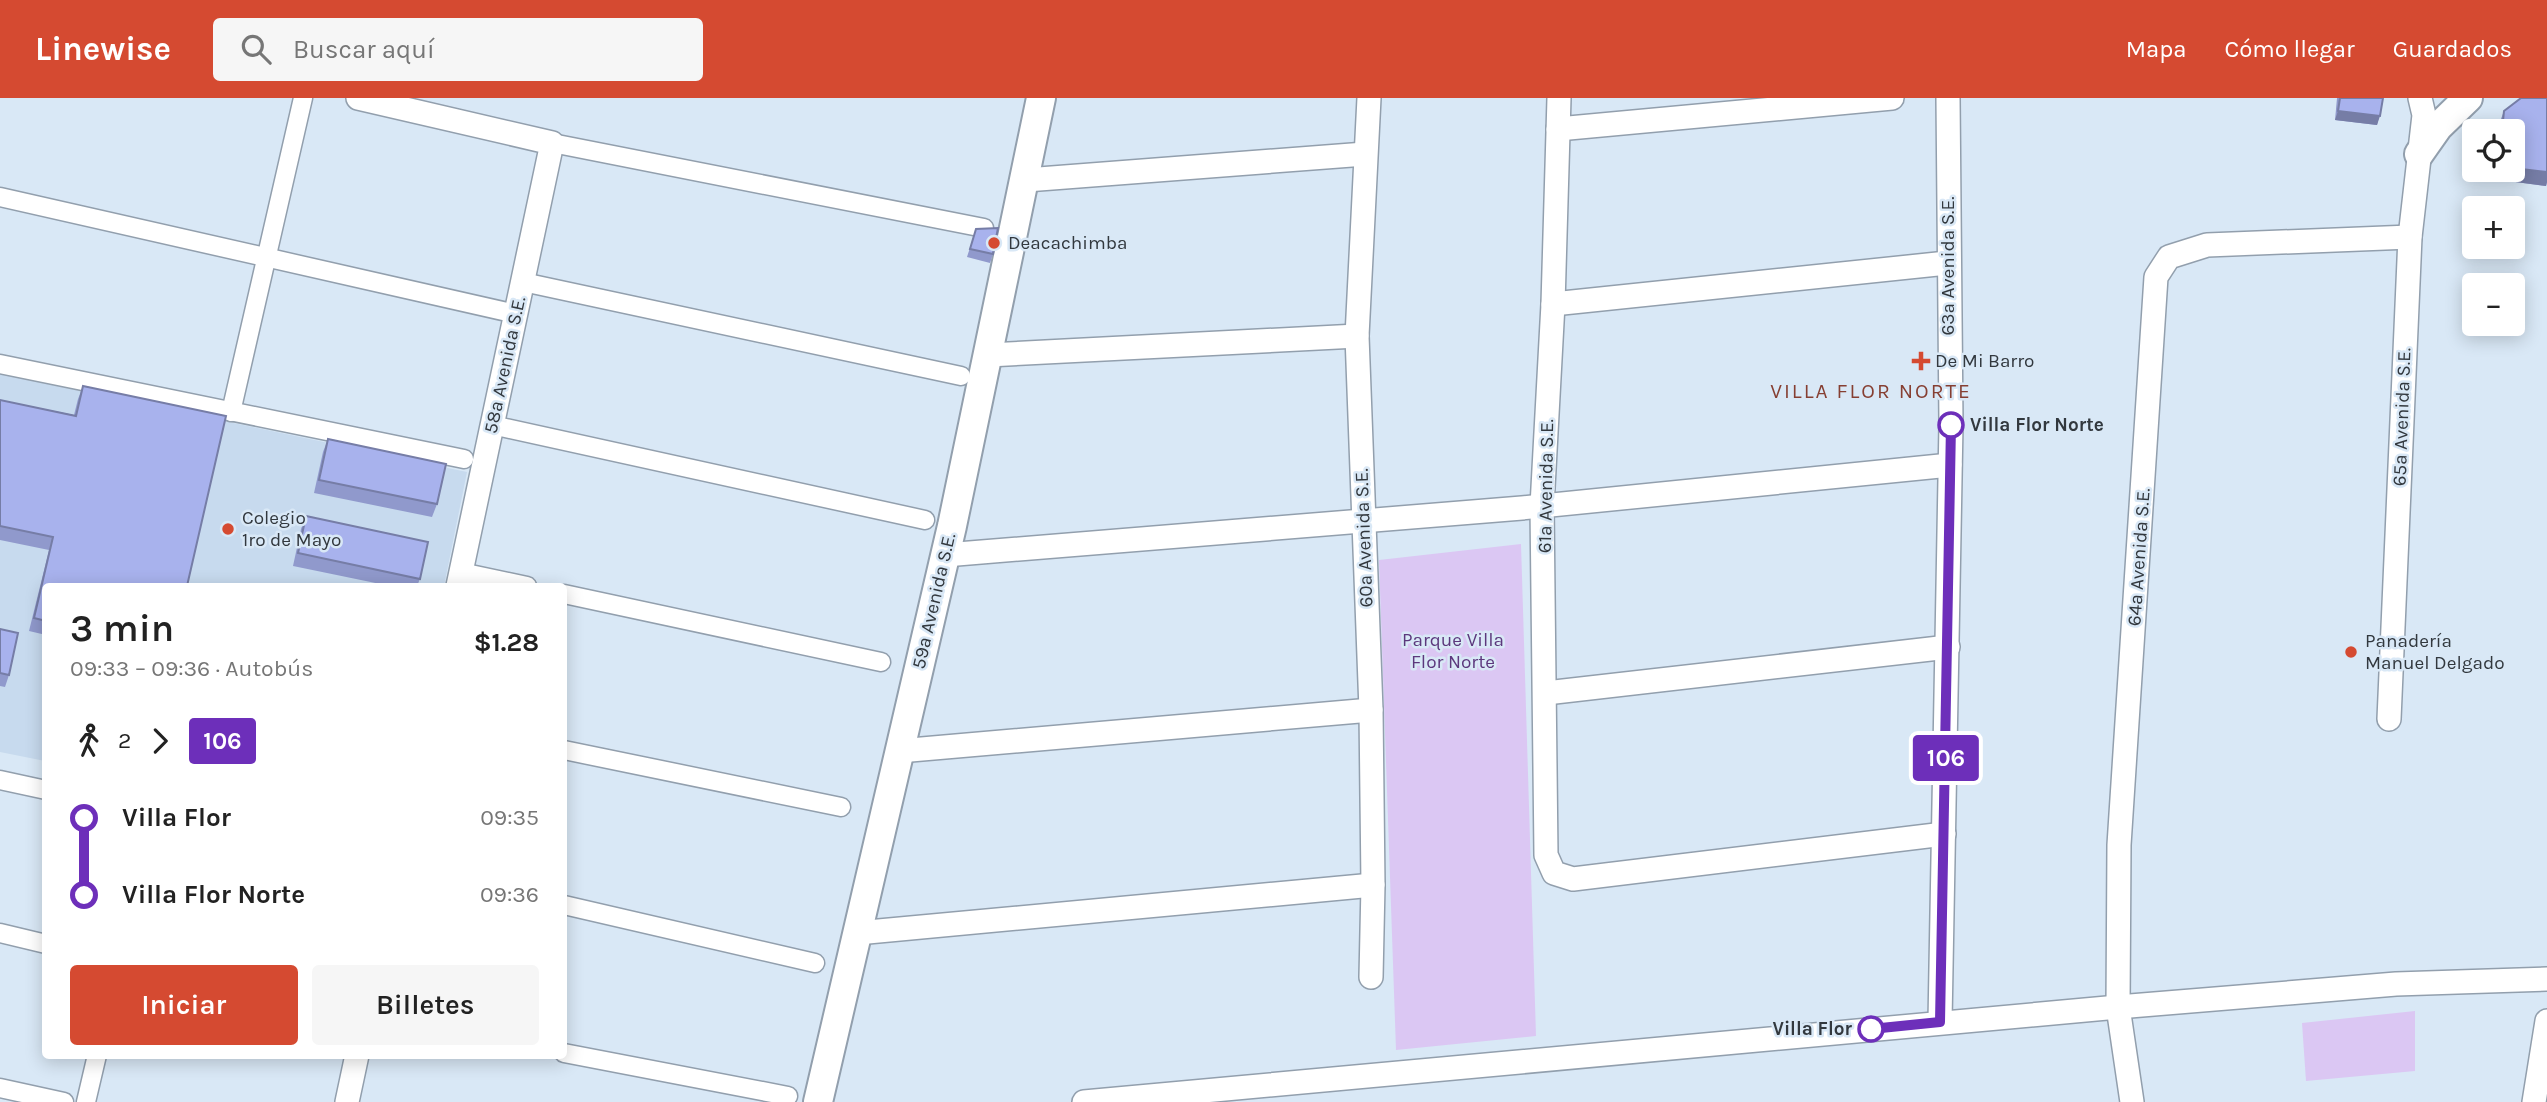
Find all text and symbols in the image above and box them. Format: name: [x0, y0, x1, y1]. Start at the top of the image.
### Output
search box: [213, 18, 703, 81]
text: Linewise: [35, 30, 171, 68]
icon: search: [237, 30, 275, 68]
text: Buscar aquí: [293, 34, 435, 65]
text: Mapa: [2126, 35, 2186, 63]
text: Cómo llegar: [2224, 35, 2355, 63]
text: Guardados: [2393, 35, 2512, 63]
map controls: [2462, 119, 2525, 336]
button: locate: [2462, 119, 2525, 182]
street label: 63a Avenida S.E.: [1937, 196, 1959, 336]
button: +: [2462, 196, 2525, 259]
place label: Deacachimba: [1008, 232, 1127, 254]
marker: Deacachimba: [986, 235, 1002, 251]
button: −: [2462, 273, 2525, 336]
street label: 58a Avenida S.E.: [480, 294, 530, 436]
street label: 65a Avenida S.E.: [2389, 347, 2415, 487]
place label: De Mi Barro: [1935, 350, 2034, 372]
marker: De Mi Barro: [1913, 353, 1929, 369]
district label: VILLA FLOR NORTE: [1770, 379, 1972, 403]
marker: Villa Flor Norte: [1938, 412, 1964, 438]
place label: Villa Flor Norte: [1970, 414, 2104, 436]
street label: 61a Avenida S.E.: [1534, 419, 1558, 553]
street label: 60a Avenida S.E.: [1351, 468, 1377, 608]
street label: 64a Avenida S.E.: [2123, 487, 2155, 627]
place label: Colegio 1ro de Mayo: [242, 507, 341, 551]
marker: Colegio 1ro de Mayo: [220, 521, 236, 537]
street label: 59a Avenida S.E.: [908, 531, 960, 671]
text: 3 min: [70, 606, 174, 651]
text: $1.28: [474, 627, 539, 658]
park label: Parque Villa Flor Norte: [1402, 629, 1504, 673]
place label: Panadería Manuel Delgado: [2365, 630, 2505, 674]
marker: Panadería Manuel Delgado: [2343, 644, 2359, 660]
text: 09:33 – 09:36 · Autobús: [70, 655, 313, 682]
icon: walk: [70, 722, 108, 760]
icon: forward: [141, 722, 179, 760]
text: 2: [118, 727, 131, 754]
text: 106: [203, 727, 242, 755]
line badge: 106: [1906, 735, 1986, 781]
text: 106: [1927, 744, 1965, 772]
text: Villa Flor: [122, 802, 231, 833]
text: 09:35: [480, 804, 539, 831]
text: Villa Flor Norte: [122, 879, 305, 910]
text: 09:36: [480, 881, 539, 908]
button: Iniciar: [70, 965, 298, 1045]
button: Billetes: [312, 965, 539, 1045]
marker: Villa Flor: [1858, 1016, 1884, 1042]
place label: Villa Flor: [1772, 1018, 1853, 1040]

